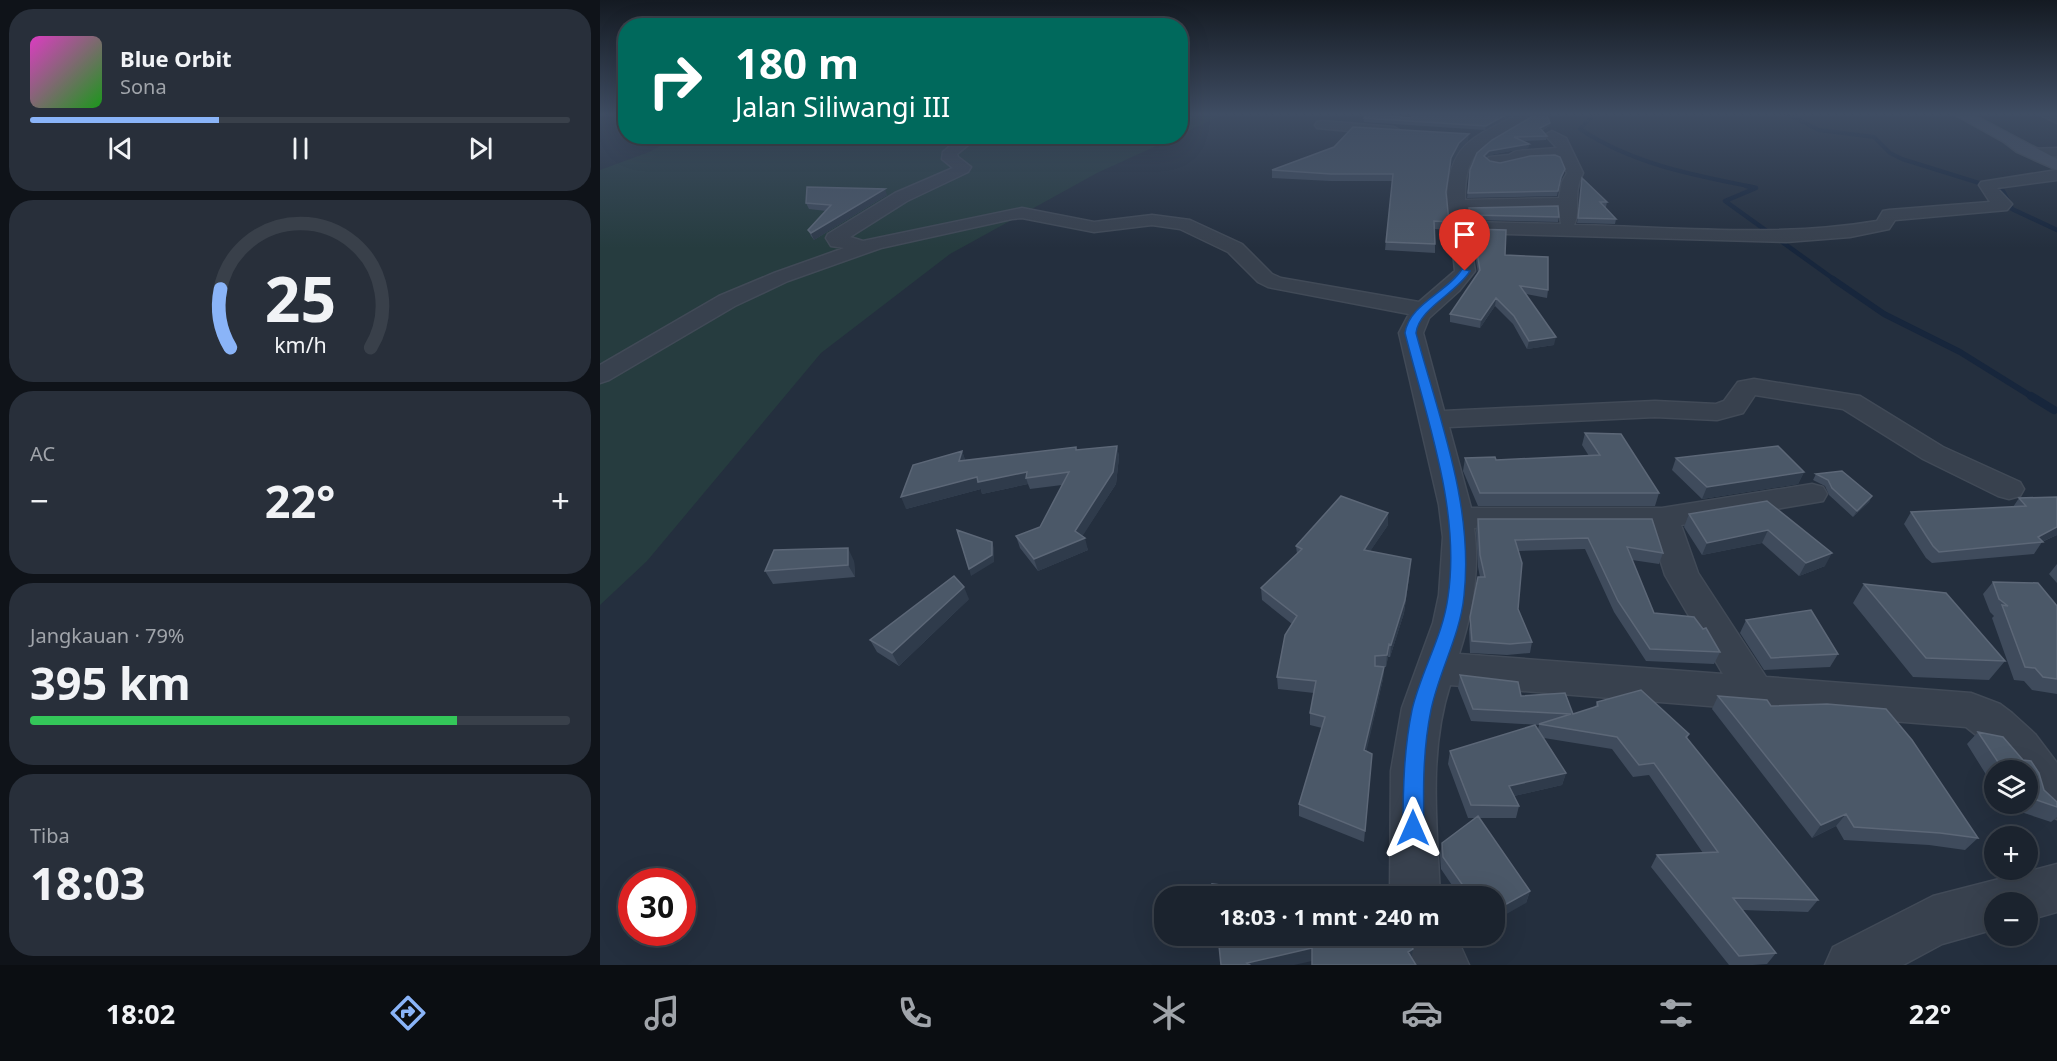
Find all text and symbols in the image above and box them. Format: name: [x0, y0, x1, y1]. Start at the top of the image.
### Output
text: 180 m: [735, 34, 859, 91]
icon: right: [636, 42, 714, 120]
text: Blue Orbit: [120, 43, 232, 73]
text: Sona: [120, 73, 167, 100]
text: Jalan Siliwangi III: [735, 88, 950, 125]
icon: previous: [104, 132, 137, 165]
icon: pause: [284, 132, 317, 165]
icon: next: [464, 132, 497, 165]
pin: [1439, 209, 1490, 271]
icon: arrive: [1448, 218, 1481, 251]
text: 25: [264, 255, 336, 340]
text: km/h: [274, 331, 326, 360]
text: AC: [30, 440, 55, 467]
text: 22°: [265, 470, 335, 531]
text: −: [30, 478, 49, 523]
text: +: [551, 478, 570, 523]
text: Jangkauan · 79%: [30, 622, 184, 649]
text: 395 km: [30, 652, 191, 713]
map controls: [1984, 760, 2038, 946]
button: layers: [1984, 760, 2038, 814]
position arrow: [1381, 796, 1445, 860]
text: Tiba: [30, 822, 70, 849]
button: +: [1984, 826, 2038, 880]
text: 18:03: [30, 852, 146, 913]
speed limit sign: 30: [618, 868, 696, 946]
button: −: [1984, 892, 2038, 946]
text: 18:03 · 1 mnt · 240 m: [1219, 901, 1440, 931]
icon: directions: [387, 992, 429, 1034]
icon: music: [641, 992, 683, 1034]
icon: phone: [894, 992, 936, 1034]
icon: climate: [1148, 992, 1190, 1034]
icon: car: [1401, 992, 1443, 1034]
icon: filters: [1655, 992, 1697, 1034]
text: 18:02: [106, 995, 175, 1032]
text: 22°: [1909, 995, 1951, 1032]

